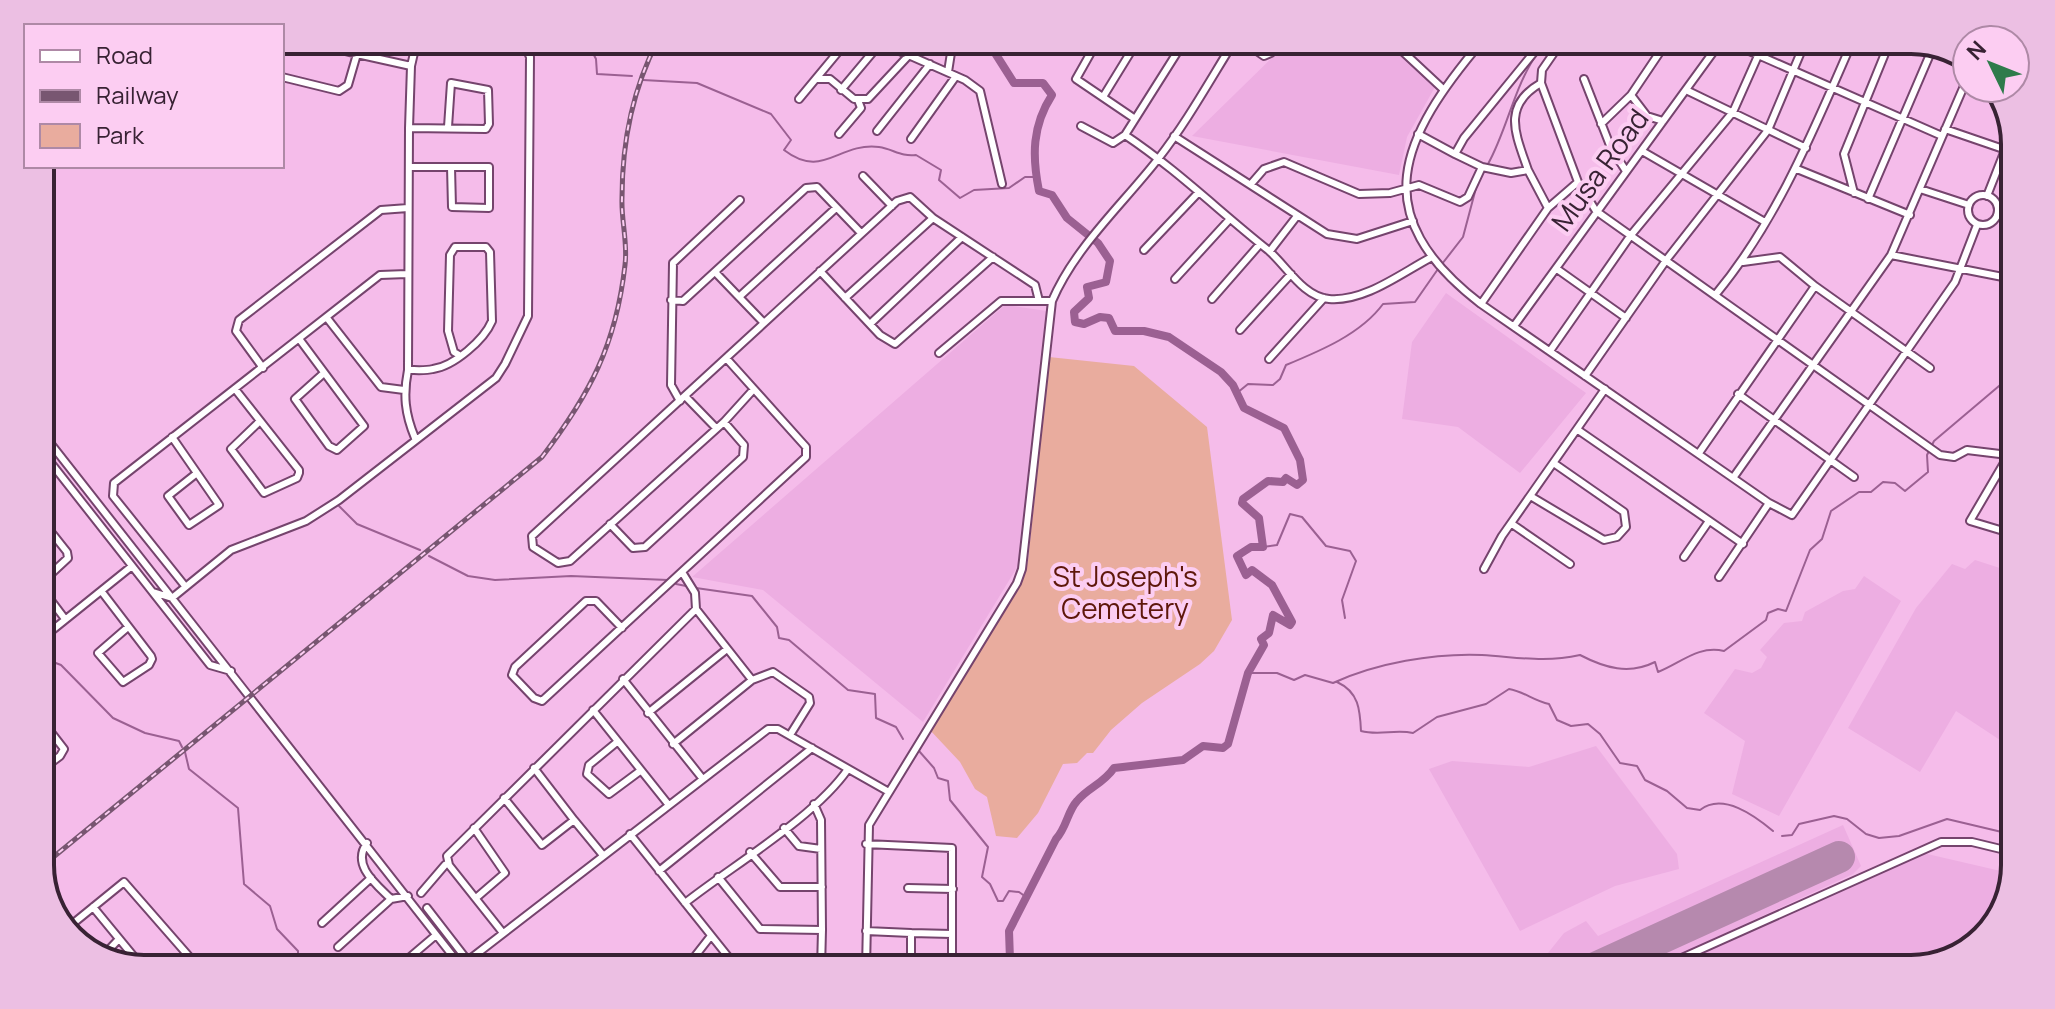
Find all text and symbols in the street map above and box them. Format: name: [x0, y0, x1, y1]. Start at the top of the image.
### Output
legend: [24, 24, 284, 168]
north arrow: [1951, 24, 2031, 104]
text: N: [1960, 34, 1993, 66]
text: Road: [96, 38, 153, 71]
text: Railway: [96, 78, 179, 111]
street label: Musa Road: [1542, 101, 1656, 238]
text: Park: [96, 118, 145, 151]
park label: St Joseph's Cemetery: [1052, 557, 1198, 627]

